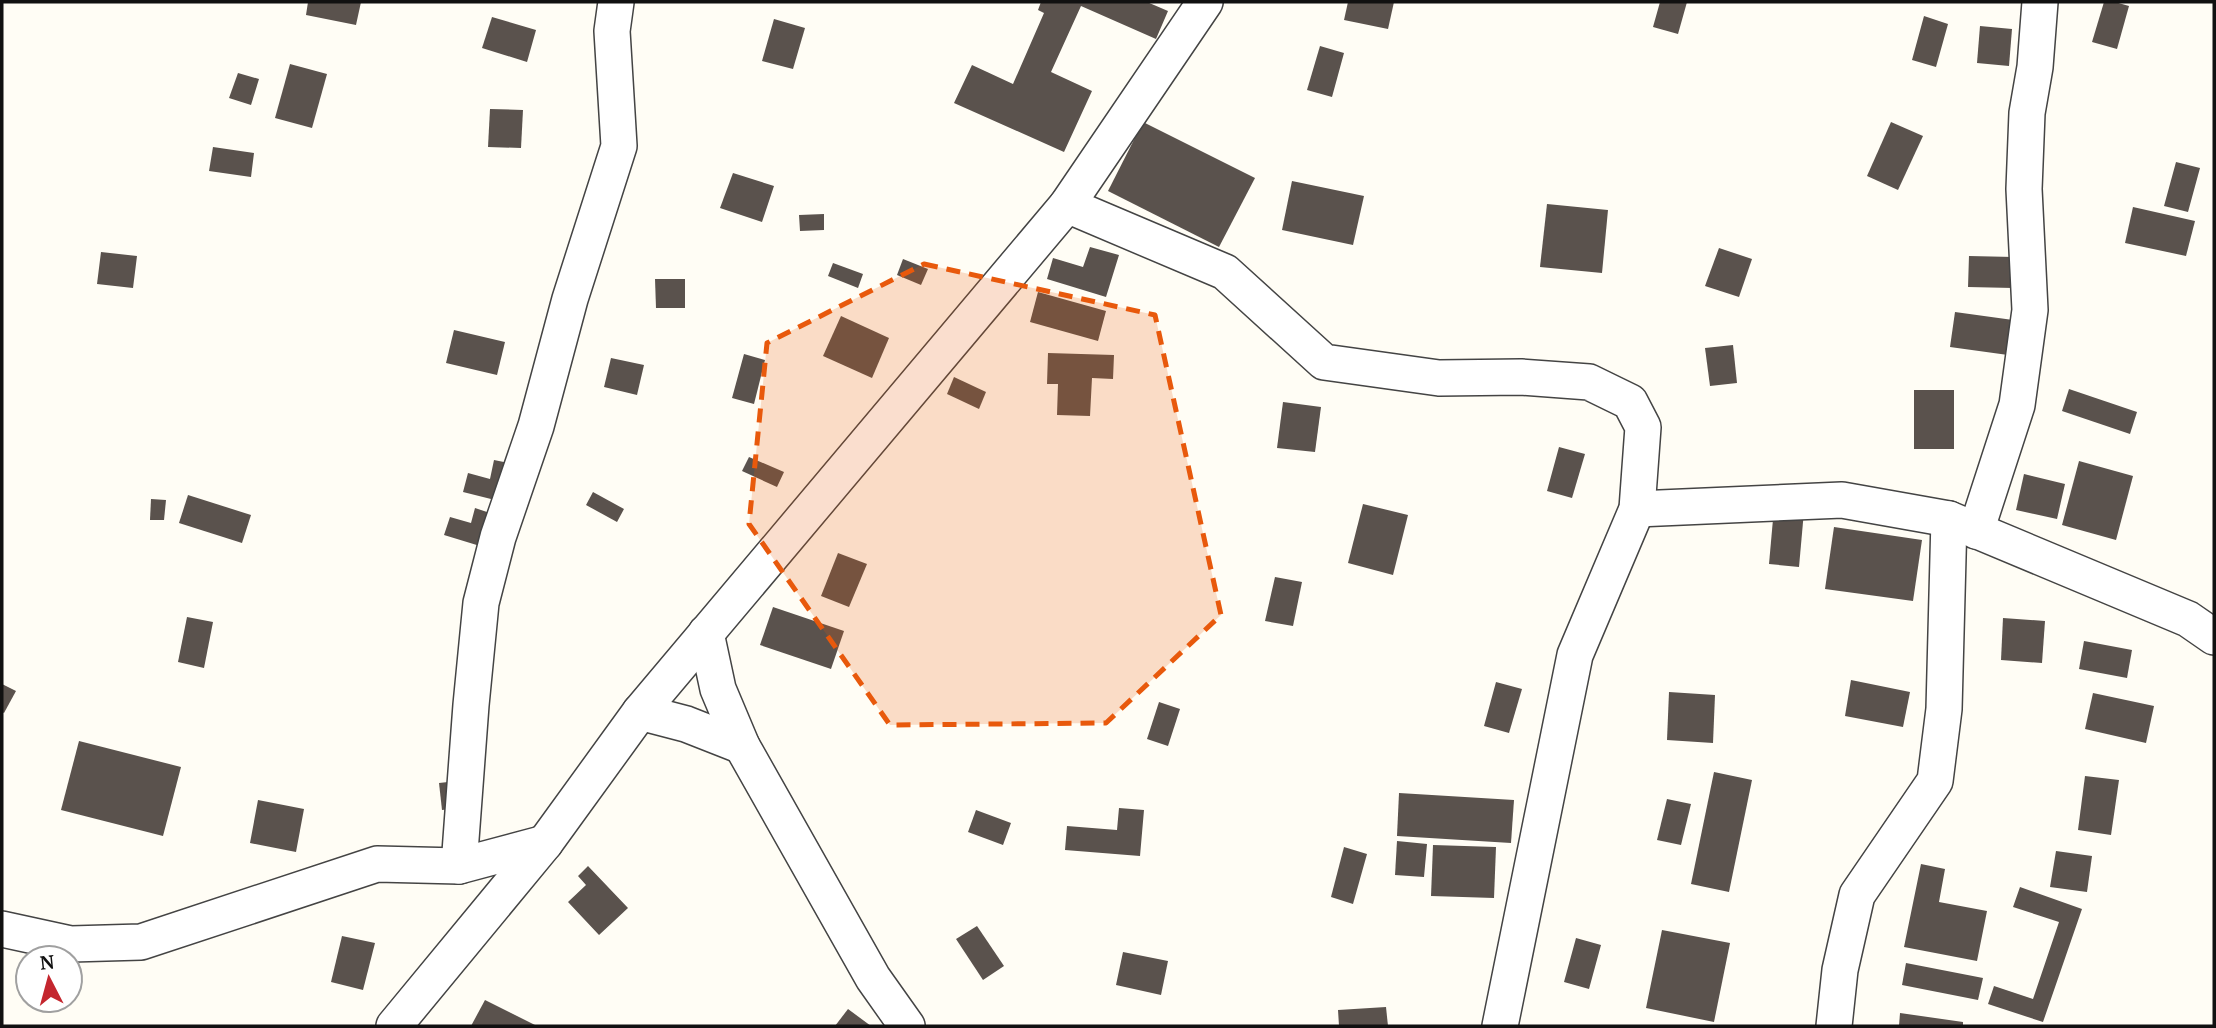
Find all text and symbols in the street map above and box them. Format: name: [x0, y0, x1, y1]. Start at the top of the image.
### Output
north arrow: [14, 944, 84, 1014]
text: N: [39, 948, 56, 975]

